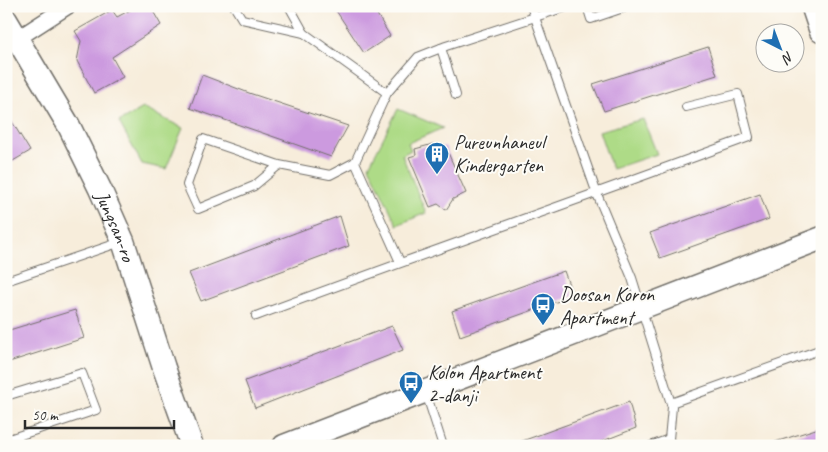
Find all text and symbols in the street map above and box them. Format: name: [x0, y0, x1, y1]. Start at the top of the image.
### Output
north arrow: [756, 22, 806, 72]
text: N: [778, 48, 797, 68]
place label: Pureunhaneul Kindergarten: [454, 130, 548, 178]
building icon: Pureunhaneul Kindergarten: [424, 141, 450, 175]
street label: Jungsan-ro: [89, 186, 141, 265]
place label: Doosan Koron Apartment: [560, 282, 655, 330]
bus stop icon: Doosan Koron Apartment: [530, 292, 556, 326]
place label: Kolon Apartment 2-danji: [428, 360, 544, 408]
bus stop icon: Kolon Apartment 2-danji: [398, 370, 424, 404]
scale bar: [25, 397, 174, 429]
text: 50 m: [32, 406, 59, 425]

